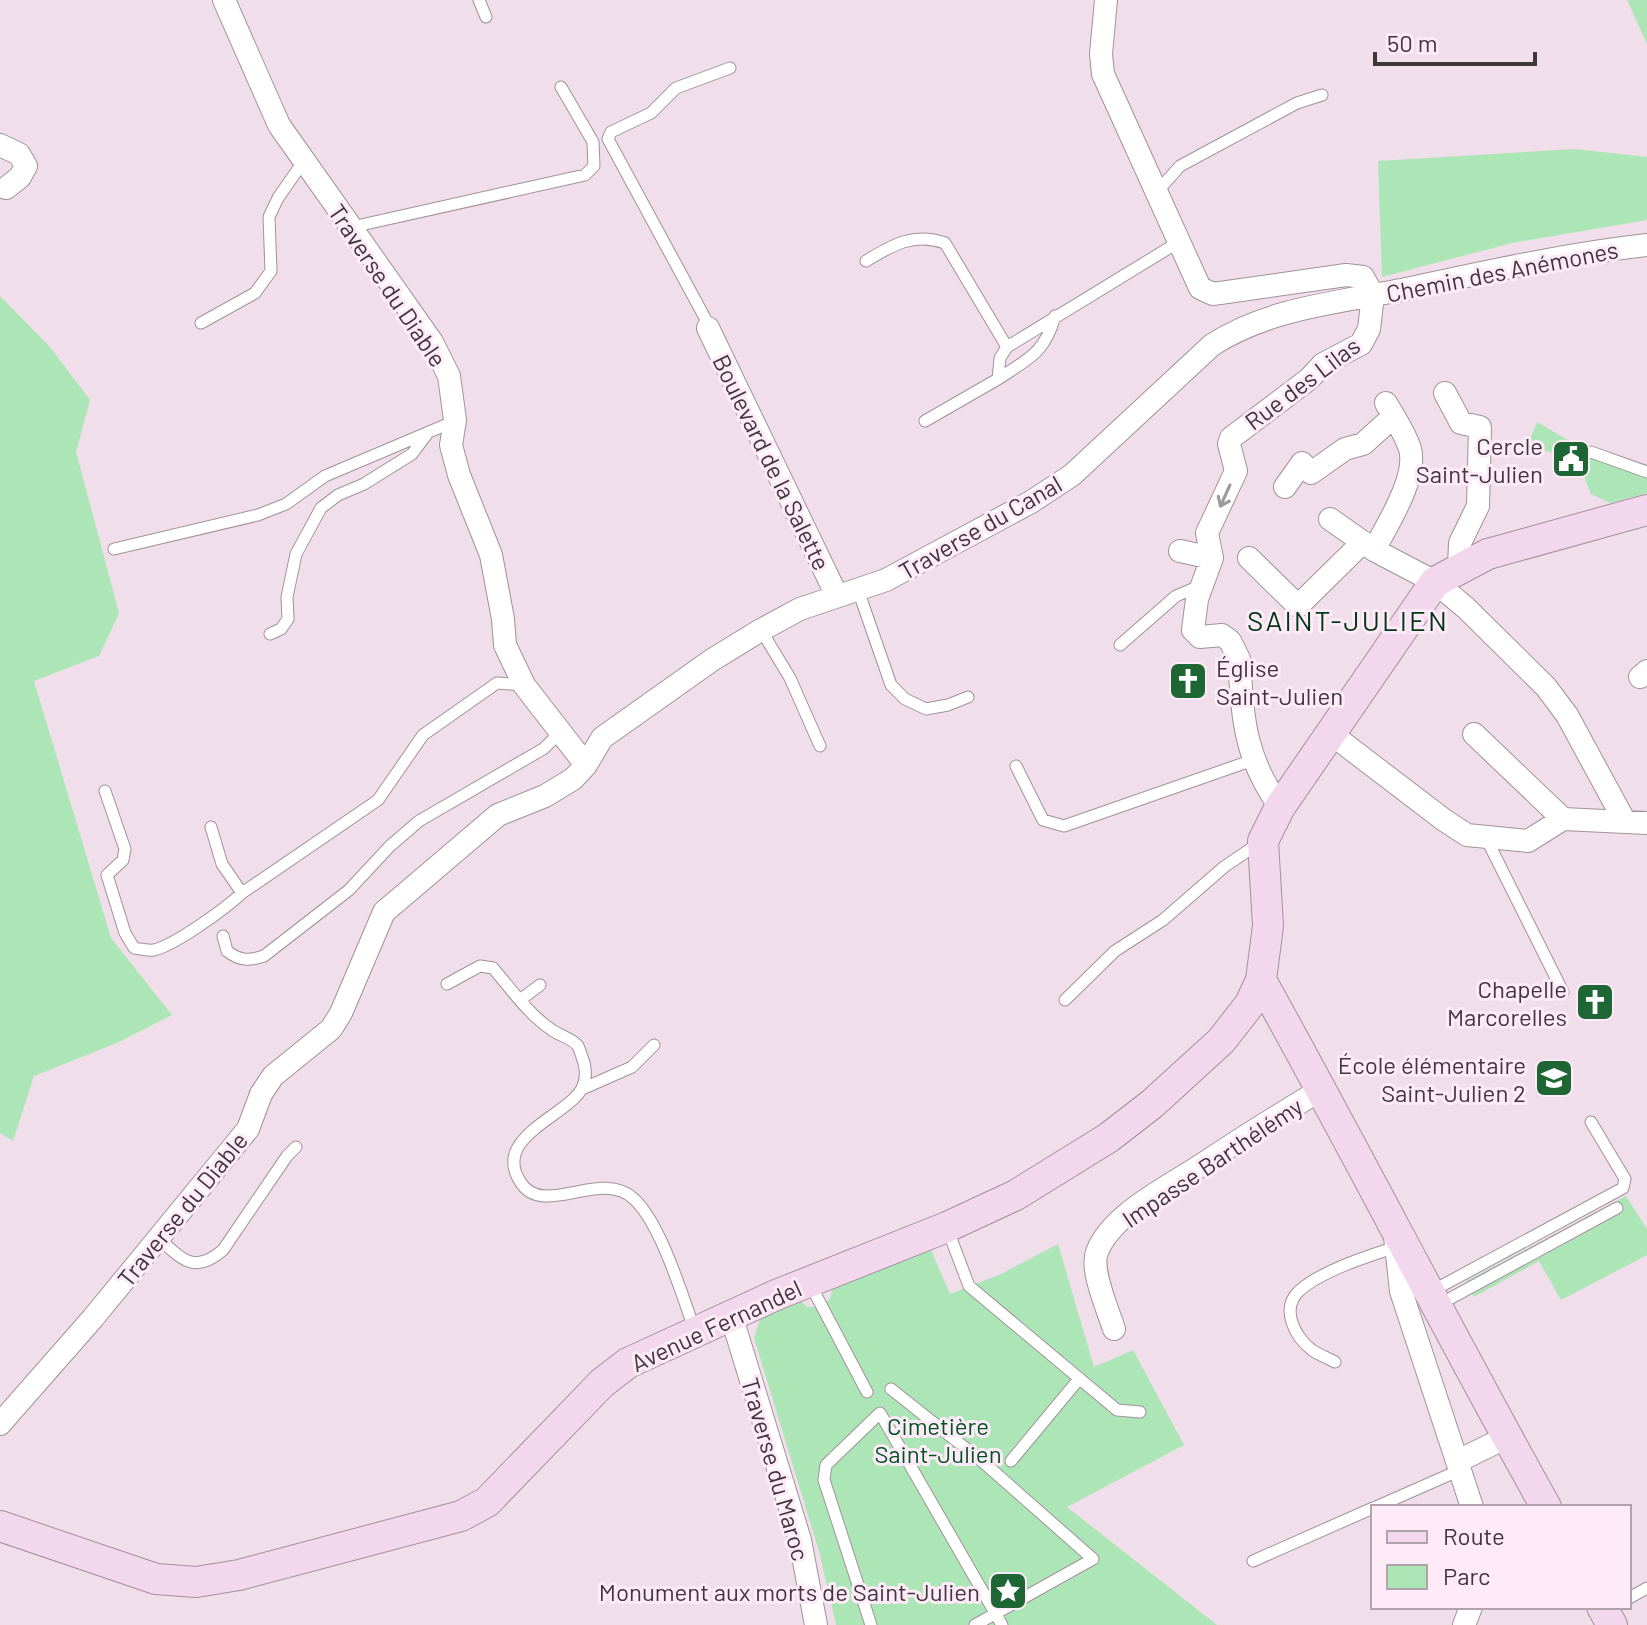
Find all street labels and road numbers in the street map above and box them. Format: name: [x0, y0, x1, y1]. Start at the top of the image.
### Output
street label: Traverse du Diable: [323, 198, 453, 372]
street label: Chemin des Anémones: [1384, 234, 1620, 308]
street label: Rue des Lilas: [1239, 330, 1365, 436]
street label: Boulevard de la Salette: [707, 349, 837, 575]
street label: Traverse du Canal: [894, 469, 1066, 585]
street label: Impasse Barthélémy: [1116, 1091, 1308, 1233]
street label: Traverse du Diable: [111, 1126, 253, 1292]
street label: Avenue Fernandel: [626, 1273, 806, 1377]
street label: Traverse du Maroc: [736, 1374, 816, 1564]

